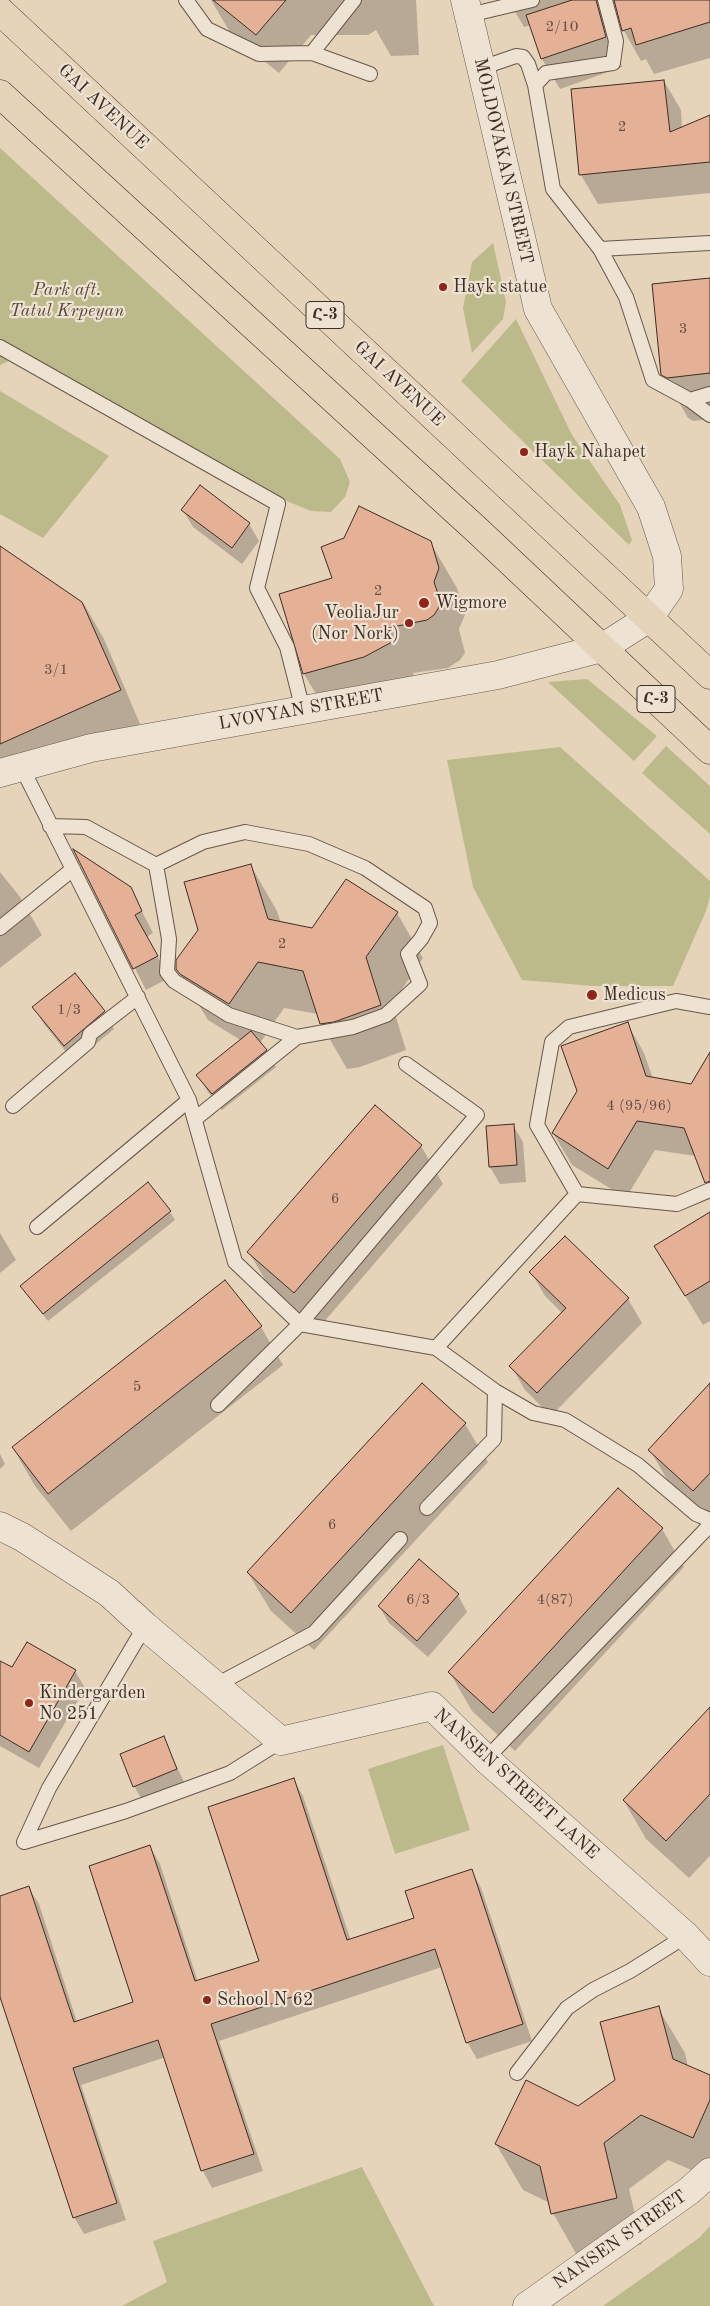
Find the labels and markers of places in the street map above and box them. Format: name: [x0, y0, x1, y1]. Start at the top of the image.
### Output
place label: Hayk statue: [453, 276, 547, 298]
marker: Hayk statue: [437, 281, 449, 293]
place label: Hayk Nahapet: [534, 441, 646, 463]
marker: Hayk Nahapet: [518, 446, 530, 458]
place label: Wigmore: [435, 592, 507, 614]
marker: Wigmore: [417, 596, 431, 610]
place label: VeoliaJur (Nor Nork): [311, 602, 399, 644]
marker: VeoliaJur (Nor Nork): [403, 617, 415, 629]
place label: Medicus: [603, 984, 666, 1006]
marker: Medicus: [585, 988, 599, 1002]
place label: Kindergarden No 251: [39, 1682, 146, 1725]
marker: Kindergarden No 251: [23, 1697, 35, 1709]
place label: School N 62: [217, 1989, 313, 2011]
marker: School N 62: [201, 1994, 213, 2006]

